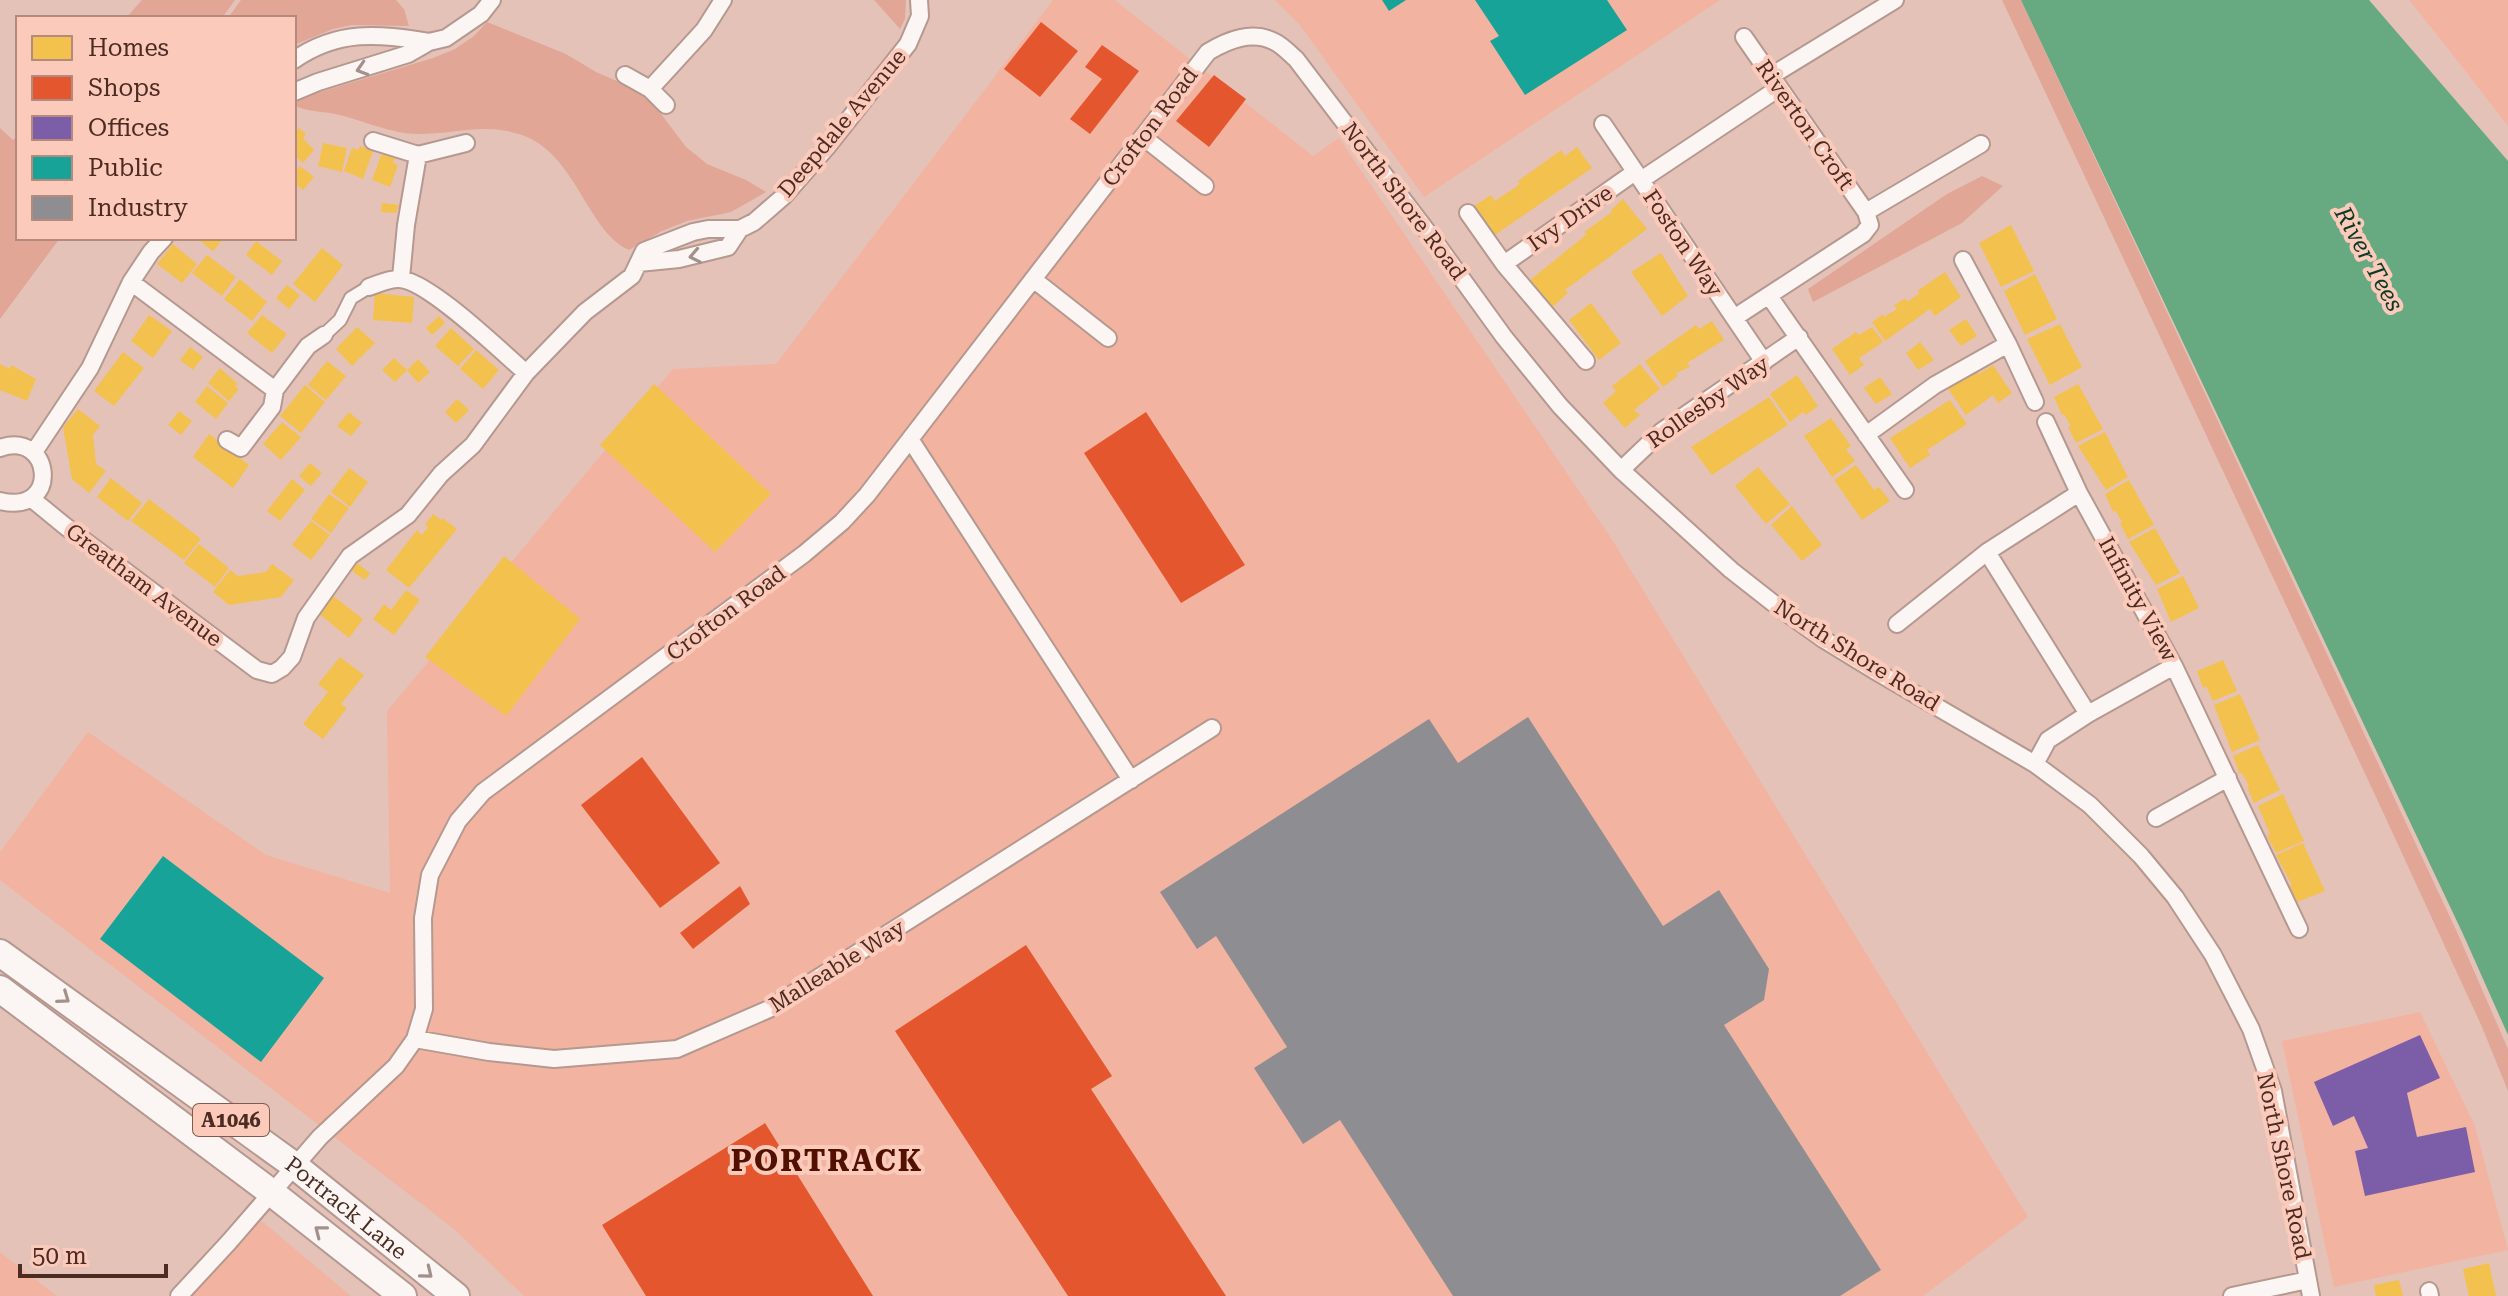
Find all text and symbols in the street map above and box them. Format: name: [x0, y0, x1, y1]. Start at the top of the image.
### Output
legend: [16, 16, 296, 240]
text: Homes: [88, 34, 169, 62]
street label: Deepdale Avenue: [773, 44, 911, 202]
street label: Riverton Croft: [1751, 55, 1859, 195]
one-way arrow: [356, 60, 370, 76]
street label: Crofton Road: [1097, 63, 1203, 191]
text: Shops: [88, 74, 160, 102]
text: Offices: [88, 114, 169, 142]
street label: North Shore Road: [1337, 118, 1471, 284]
text: Public: [88, 154, 163, 182]
street label: Ivy Drive: [1523, 180, 1617, 256]
street label: Foston Way: [1638, 185, 1728, 301]
text: Industry: [88, 194, 189, 222]
water label: River Tees: [2328, 201, 2409, 316]
one-way arrow: [688, 247, 701, 264]
street label: Rollesby Way: [1642, 351, 1774, 453]
street label: Greatham Avenue: [61, 518, 227, 652]
street label: Infinity View: [2094, 533, 2183, 666]
street label: Crofton Road: [662, 560, 790, 666]
street label: North Shore Road: [1770, 594, 1944, 716]
street label: Malleable Way: [765, 914, 909, 1018]
one-way arrow: [55, 988, 69, 1003]
street label: North Shore Road: [2252, 1070, 2316, 1262]
road number: A1046: [193, 1104, 269, 1136]
district label: PORTRACK: [731, 1143, 923, 1178]
street label: Portrack Lane: [281, 1151, 412, 1264]
one-way arrow: [314, 1226, 329, 1240]
scale bar: [20, 1228, 166, 1278]
text: 50 m: [32, 1242, 87, 1270]
one-way arrow: [418, 1263, 432, 1278]

